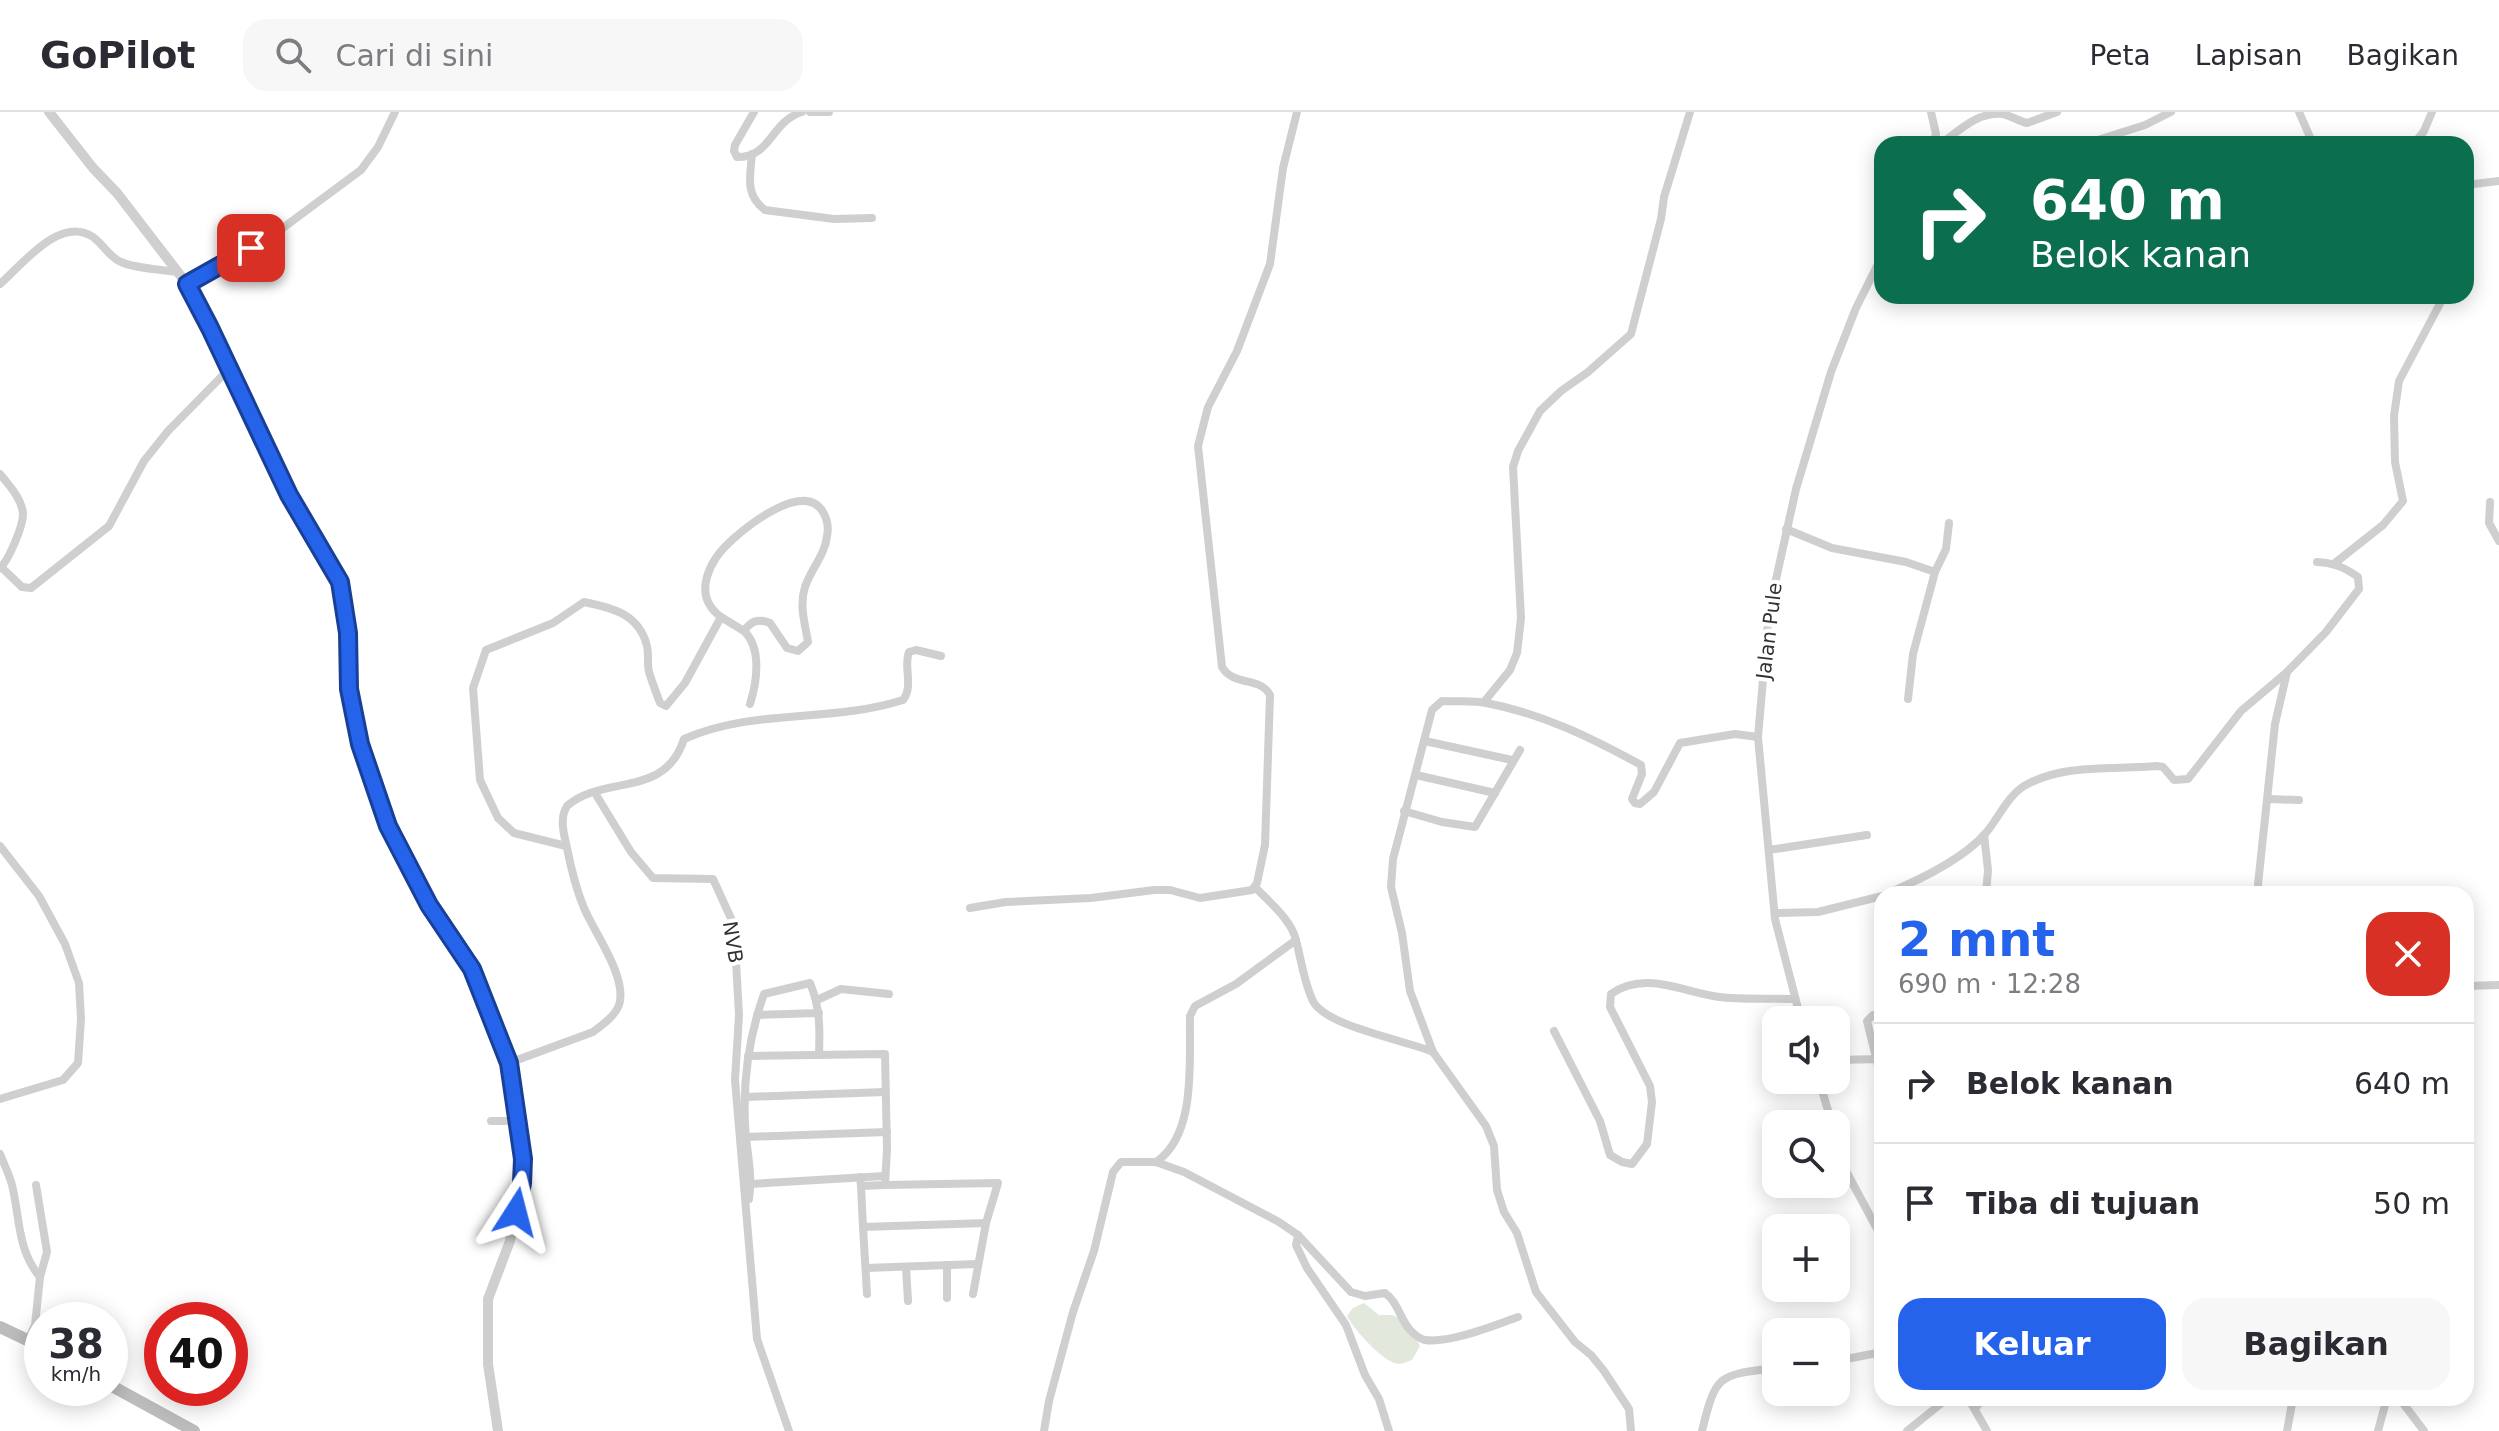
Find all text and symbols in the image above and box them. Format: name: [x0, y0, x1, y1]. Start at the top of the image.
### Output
search box: [243, 19, 803, 91]
text: GoPilot: [40, 33, 195, 77]
icon: search: [271, 33, 315, 77]
text: Cari di sini: [335, 38, 493, 73]
text: Peta: [2089, 39, 2151, 72]
text: Lapisan: [2195, 39, 2302, 72]
text: Bagikan: [2346, 39, 2459, 72]
text: 640 m: [2030, 167, 2225, 232]
icon: right: [1898, 168, 2002, 272]
pin: [217, 214, 285, 282]
icon: arrive: [229, 226, 273, 270]
text: Belok kanan: [2030, 234, 2251, 275]
street label: Jalan Pule: [1751, 581, 1787, 683]
text: 2 mnt: [1898, 911, 2055, 967]
button: close: [2366, 912, 2450, 996]
street label: NVB: [718, 919, 748, 965]
text: 690 m · 12:28: [1898, 969, 2081, 999]
map controls: [1762, 1006, 1850, 1406]
button: sound: [1762, 1006, 1850, 1094]
icon: right: [1898, 1061, 1942, 1105]
text: Belok kanan: [1966, 1066, 2174, 1101]
text: 640 m: [2354, 1066, 2450, 1101]
button: search: [1762, 1110, 1850, 1198]
position arrow: [474, 1170, 558, 1254]
icon: arrive: [1898, 1181, 1942, 1225]
text: Tiba di tujuan: [1966, 1186, 2200, 1221]
text: 50 m: [2373, 1186, 2450, 1221]
button: +: [1762, 1214, 1850, 1302]
button: Keluar: [1898, 1298, 2166, 1390]
button: Bagikan: [2182, 1298, 2450, 1390]
speed limit sign: 40: [144, 1302, 248, 1406]
button: −: [1762, 1318, 1850, 1406]
text: 38: [48, 1321, 104, 1367]
text: km/h: [51, 1362, 101, 1386]

